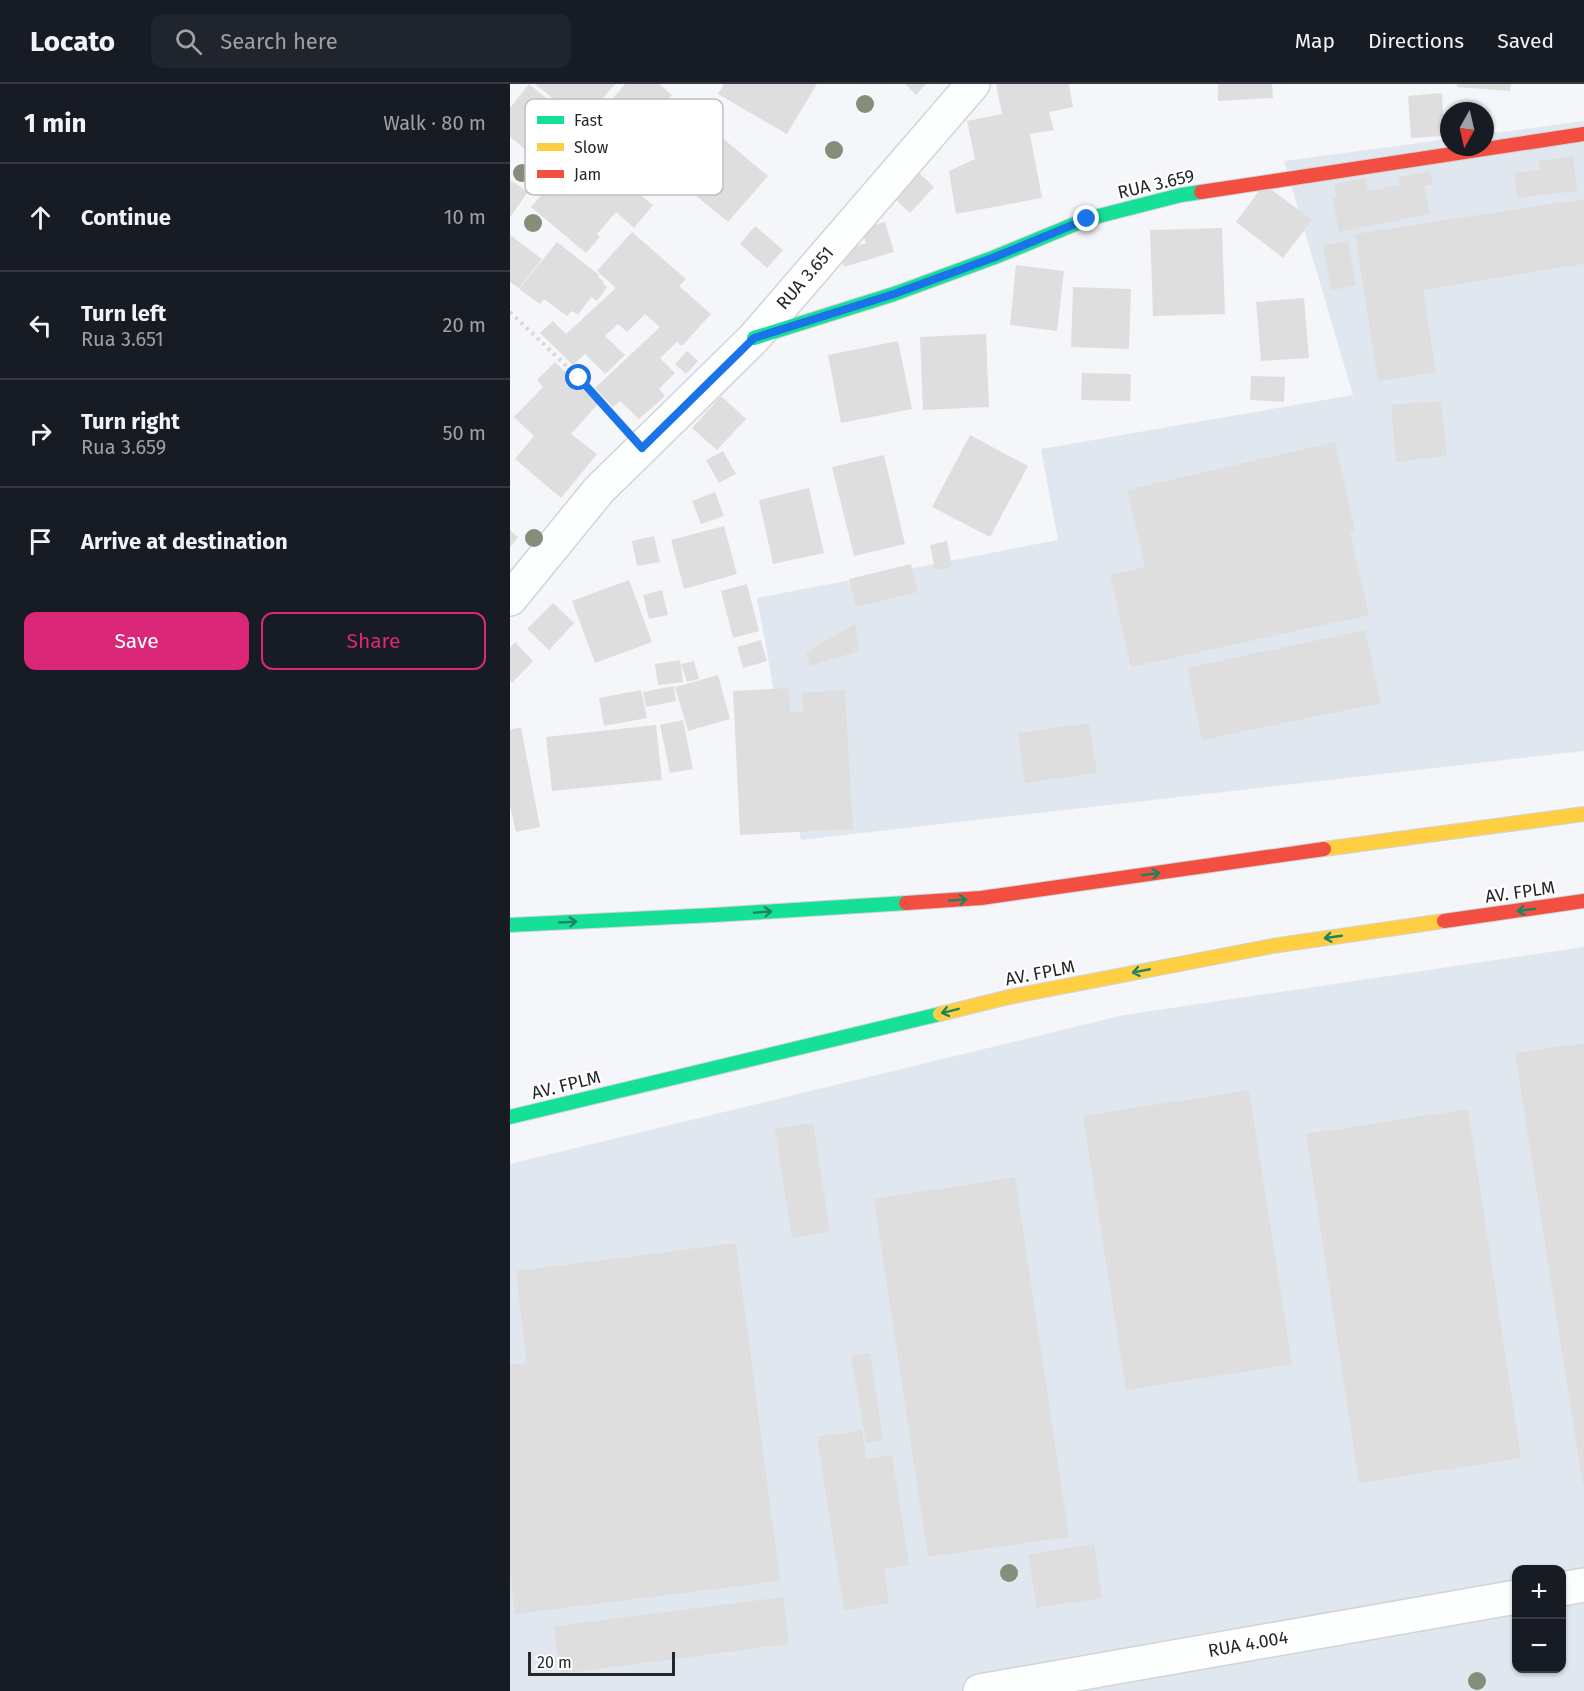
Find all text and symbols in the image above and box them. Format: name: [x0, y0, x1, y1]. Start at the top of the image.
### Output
search box: [151, 14, 571, 68]
text: Locato: [30, 25, 115, 58]
icon: search: [172, 25, 205, 58]
text: Search here: [220, 28, 338, 55]
text: Map: [1295, 28, 1335, 54]
text: Directions: [1368, 28, 1464, 54]
text: Saved: [1497, 28, 1554, 54]
legend: [525, 99, 723, 195]
north arrow: [1440, 102, 1494, 156]
text: 1 min: [24, 108, 87, 139]
text: Walk · 80 m: [383, 111, 486, 135]
text: Fast: [574, 111, 603, 130]
text: Slow: [574, 138, 609, 157]
street label: RUA 3.659: [1115, 164, 1197, 204]
text: Jam: [574, 165, 601, 184]
icon: ahead: [24, 201, 57, 234]
text: Continue: [81, 204, 171, 231]
text: 10 m: [444, 205, 486, 229]
route end: [1073, 205, 1099, 231]
street label: RUA 3.651: [772, 242, 838, 314]
text: Turn left: [81, 300, 166, 327]
icon: left: [24, 309, 57, 342]
text: 20 m: [443, 313, 486, 337]
text: Rua 3.651: [81, 327, 164, 351]
route start: [565, 364, 591, 390]
text: Turn right: [81, 408, 180, 435]
icon: right: [24, 417, 57, 450]
text: 50 m: [442, 421, 486, 445]
text: Rua 3.659: [81, 435, 166, 459]
icon: arrive: [24, 525, 57, 558]
text: Arrive at destination: [81, 528, 288, 555]
button: Save: [24, 612, 249, 670]
button: Share: [261, 612, 486, 670]
one-way arrow: [1141, 869, 1160, 880]
street label: AV. FPLM: [1484, 876, 1556, 908]
one-way arrow: [947, 894, 967, 905]
one-way arrow: [1517, 904, 1536, 915]
one-way arrow: [753, 906, 773, 917]
one-way arrow: [558, 916, 578, 927]
one-way arrow: [1324, 932, 1343, 943]
street label: AV. FPLM: [1003, 955, 1077, 991]
one-way arrow: [1132, 966, 1151, 977]
one-way arrow: [941, 1005, 960, 1017]
street label: AV. FPLM: [529, 1066, 603, 1104]
map controls: [1512, 1565, 1566, 1673]
button: +: [1512, 1565, 1566, 1619]
button: −: [1512, 1619, 1566, 1673]
street label: RUA 4.004: [1206, 1626, 1290, 1662]
scale bar: [528, 1649, 675, 1676]
text: 20 m: [537, 1653, 572, 1672]

